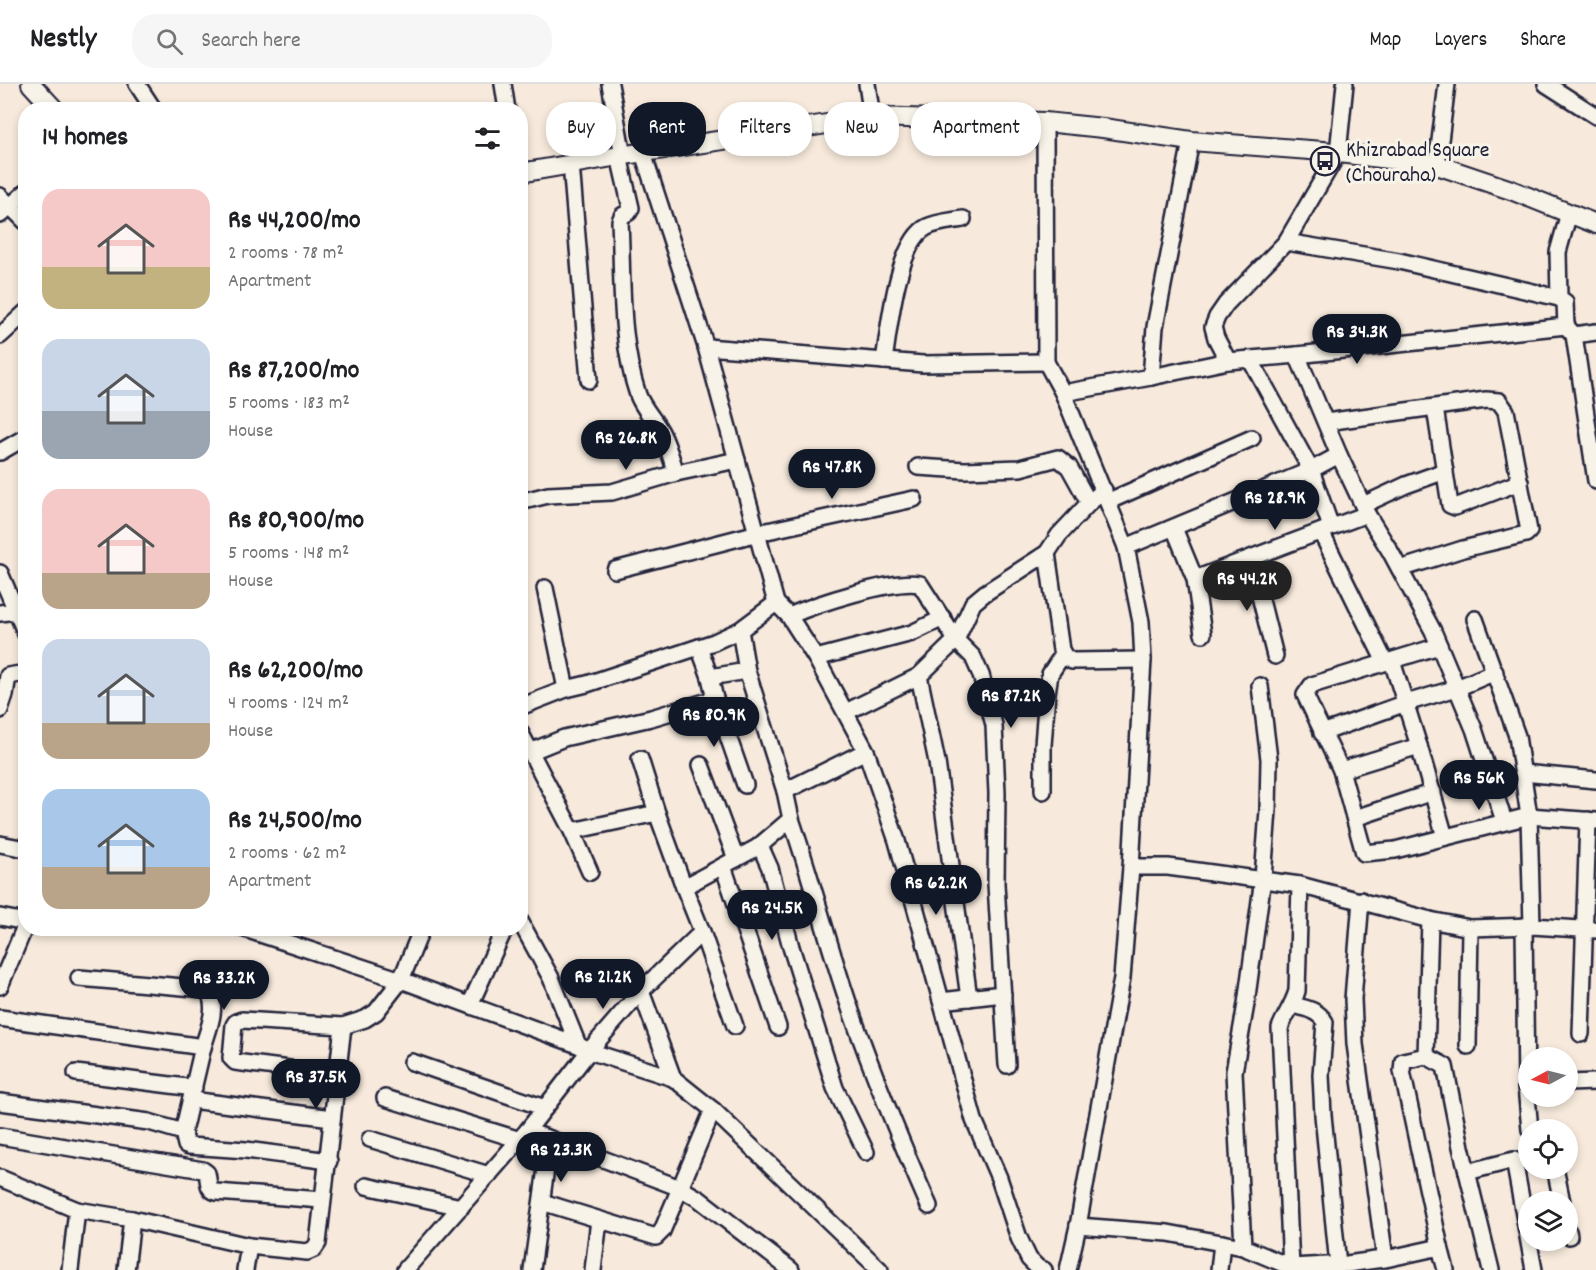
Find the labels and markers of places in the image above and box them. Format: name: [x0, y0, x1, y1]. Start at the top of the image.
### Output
place label: Khizrabad Square (Chouraha): [1346, 136, 1489, 192]
bus stop icon: Khizrabad Square (Chouraha): [1309, 145, 1341, 177]
pin: Rs 34.3K: [1295, 314, 1419, 365]
pin: Rs 26.8K: [564, 420, 688, 471]
pin: Rs 47.8K: [770, 449, 894, 500]
pin: Rs 28.9K: [1213, 480, 1337, 531]
pin: Rs 44.2K: [1185, 561, 1309, 612]
pin: Rs 87.2K: [949, 678, 1073, 729]
pin: Rs 80.9K: [652, 697, 776, 748]
pin: Rs 56K: [1430, 760, 1528, 811]
pin: Rs 62.2K: [874, 865, 998, 916]
pin: Rs 24.5K: [710, 890, 834, 941]
pin: Rs 21.2K: [541, 959, 665, 1010]
pin: Rs 33.2K: [162, 960, 286, 1011]
pin: Rs 37.5K: [254, 1059, 378, 1110]
pin: Rs 23.3K: [499, 1132, 623, 1183]

